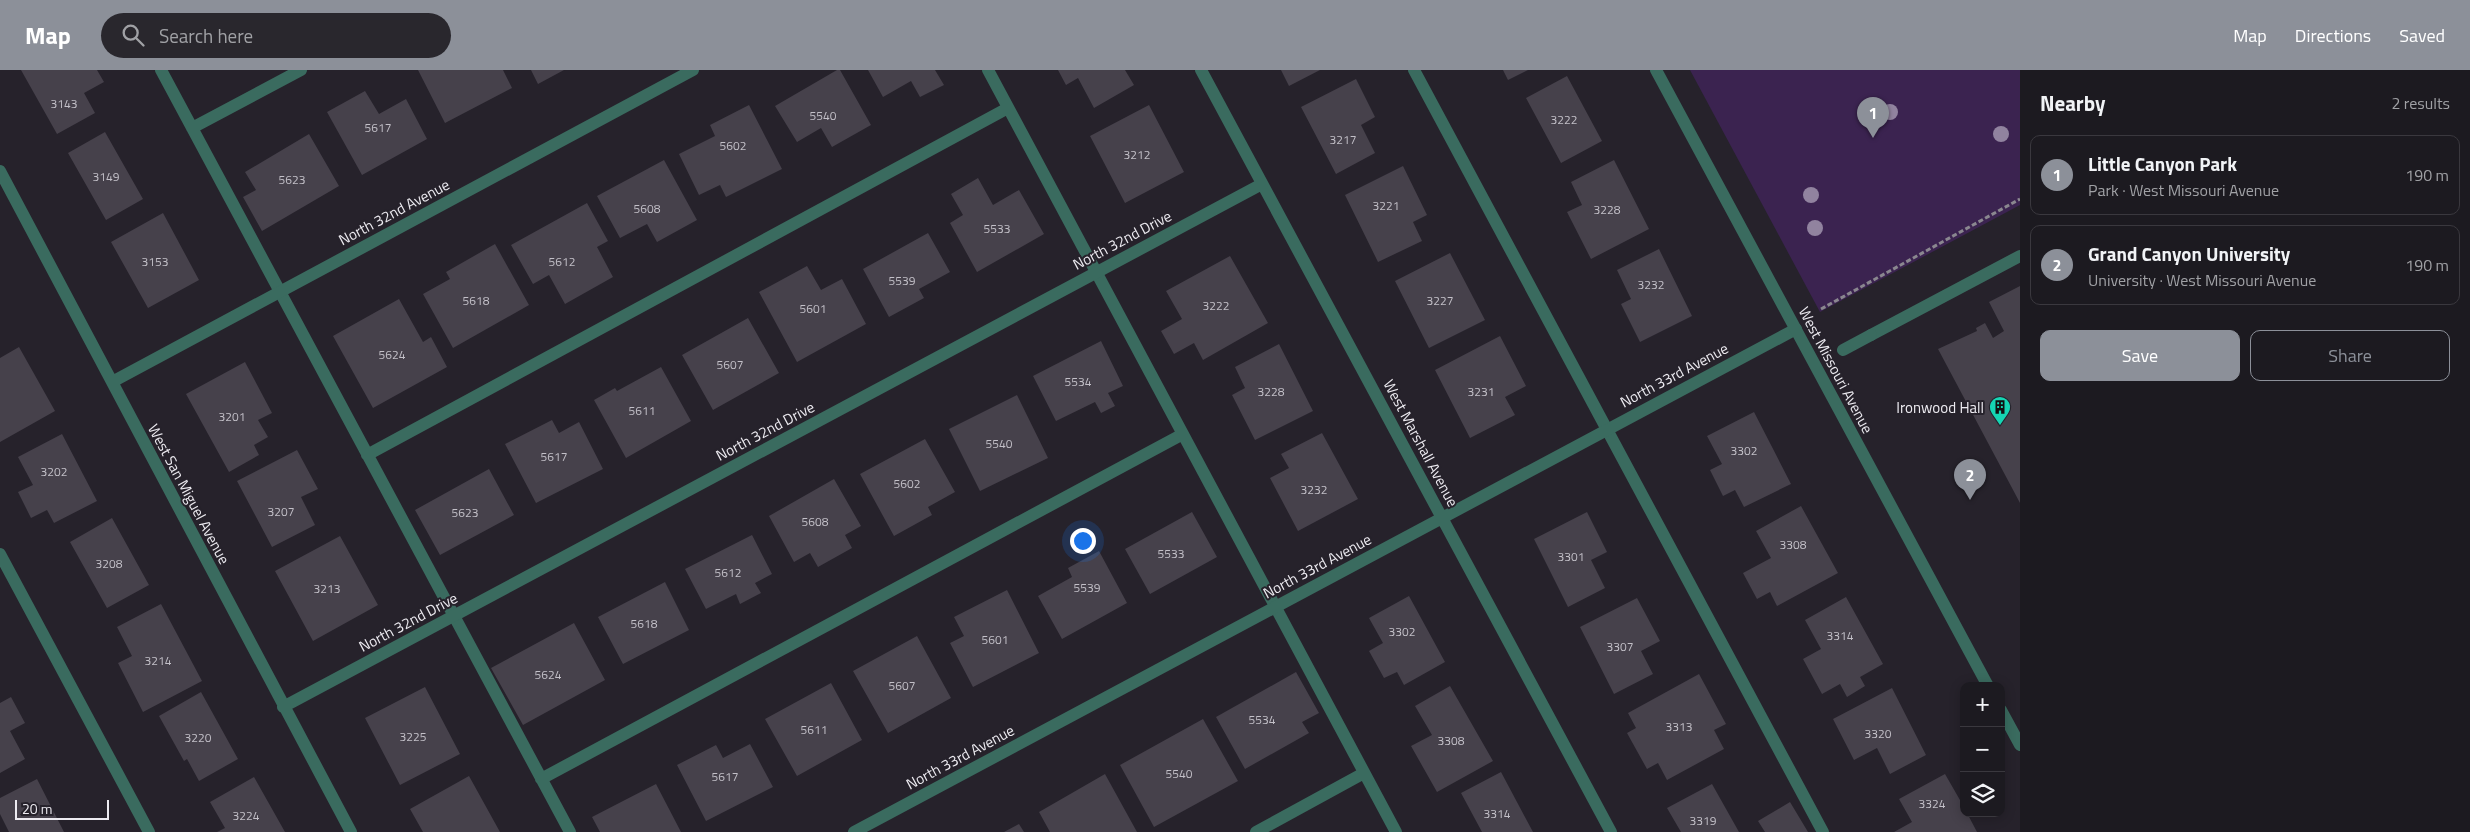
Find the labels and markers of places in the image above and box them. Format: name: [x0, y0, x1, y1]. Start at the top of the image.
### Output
pin: 1: [1857, 97, 1889, 138]
building icon: Ironwood Hall: [1988, 395, 2012, 426]
place label: Ironwood Hall: [1896, 396, 1984, 419]
pin: 2: [1954, 459, 1986, 500]

